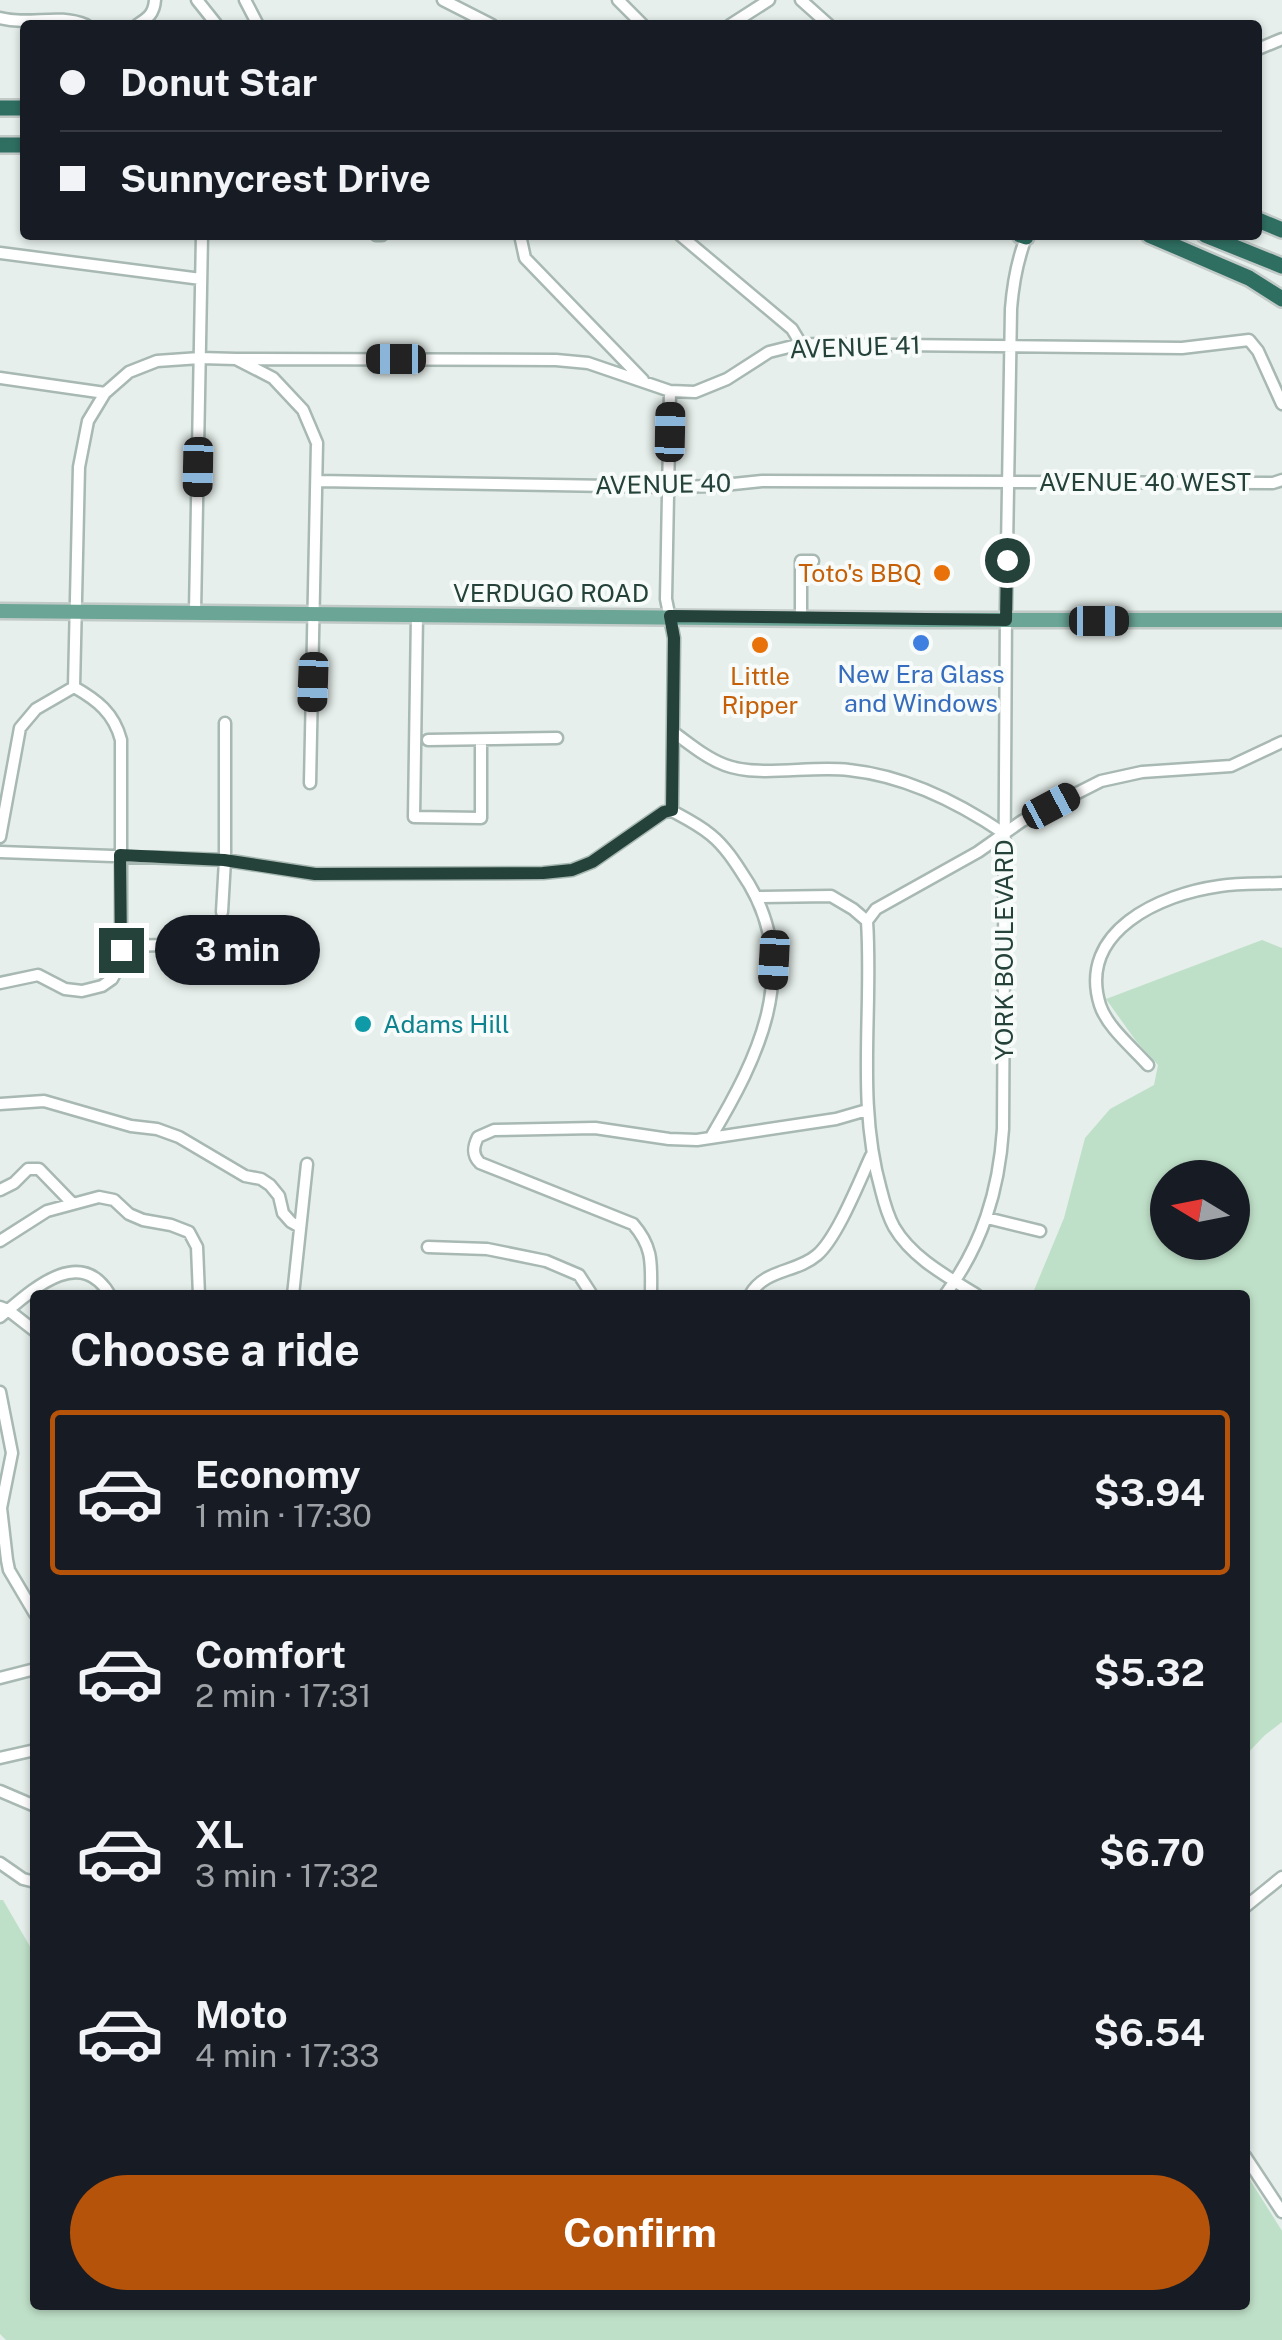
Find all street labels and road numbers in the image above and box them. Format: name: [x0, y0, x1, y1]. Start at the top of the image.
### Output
street label: AVENUE 41: [789, 330, 921, 364]
street label: AVENUE 40 WEST: [1039, 467, 1251, 497]
street label: AVENUE 40: [595, 468, 731, 500]
street label: VERDUGO ROAD: [453, 578, 649, 608]
street label: YORK BOULEVARD: [989, 839, 1019, 1061]

